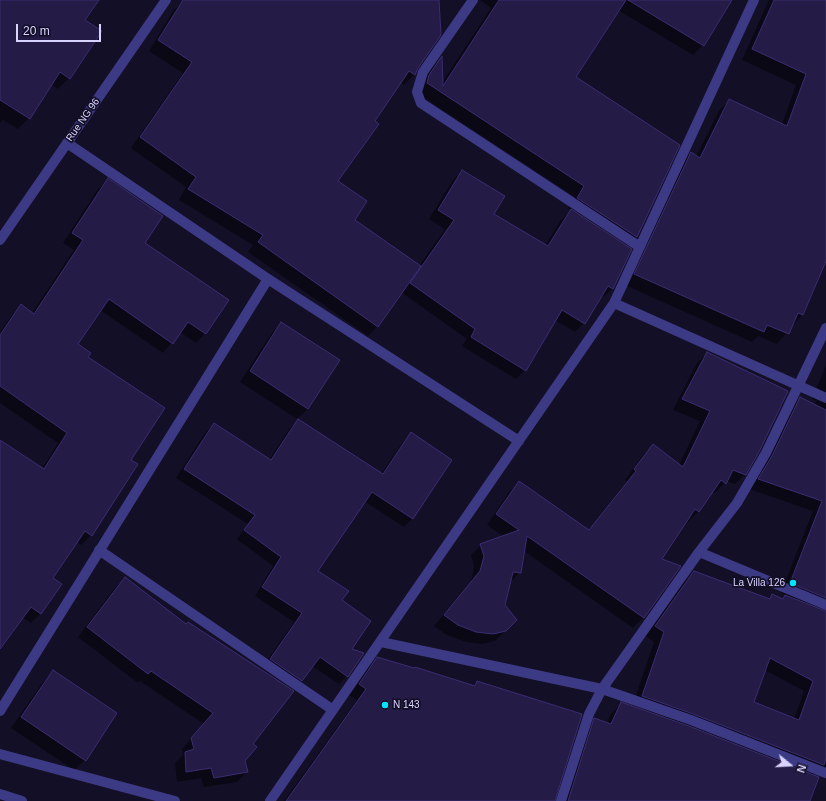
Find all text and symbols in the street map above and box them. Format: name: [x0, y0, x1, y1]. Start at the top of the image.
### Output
scale bar: [18, 16, 103, 42]
text: 20 m: [23, 24, 50, 38]
street label: Rue NG 96: [64, 96, 102, 144]
place label: La Villa 126: [733, 577, 785, 589]
marker: La Villa 126: [788, 578, 798, 588]
place label: N 143: [393, 699, 420, 711]
marker: N 143: [380, 700, 390, 710]
north arrow: [770, 745, 810, 785]
text: N: [794, 763, 808, 774]

